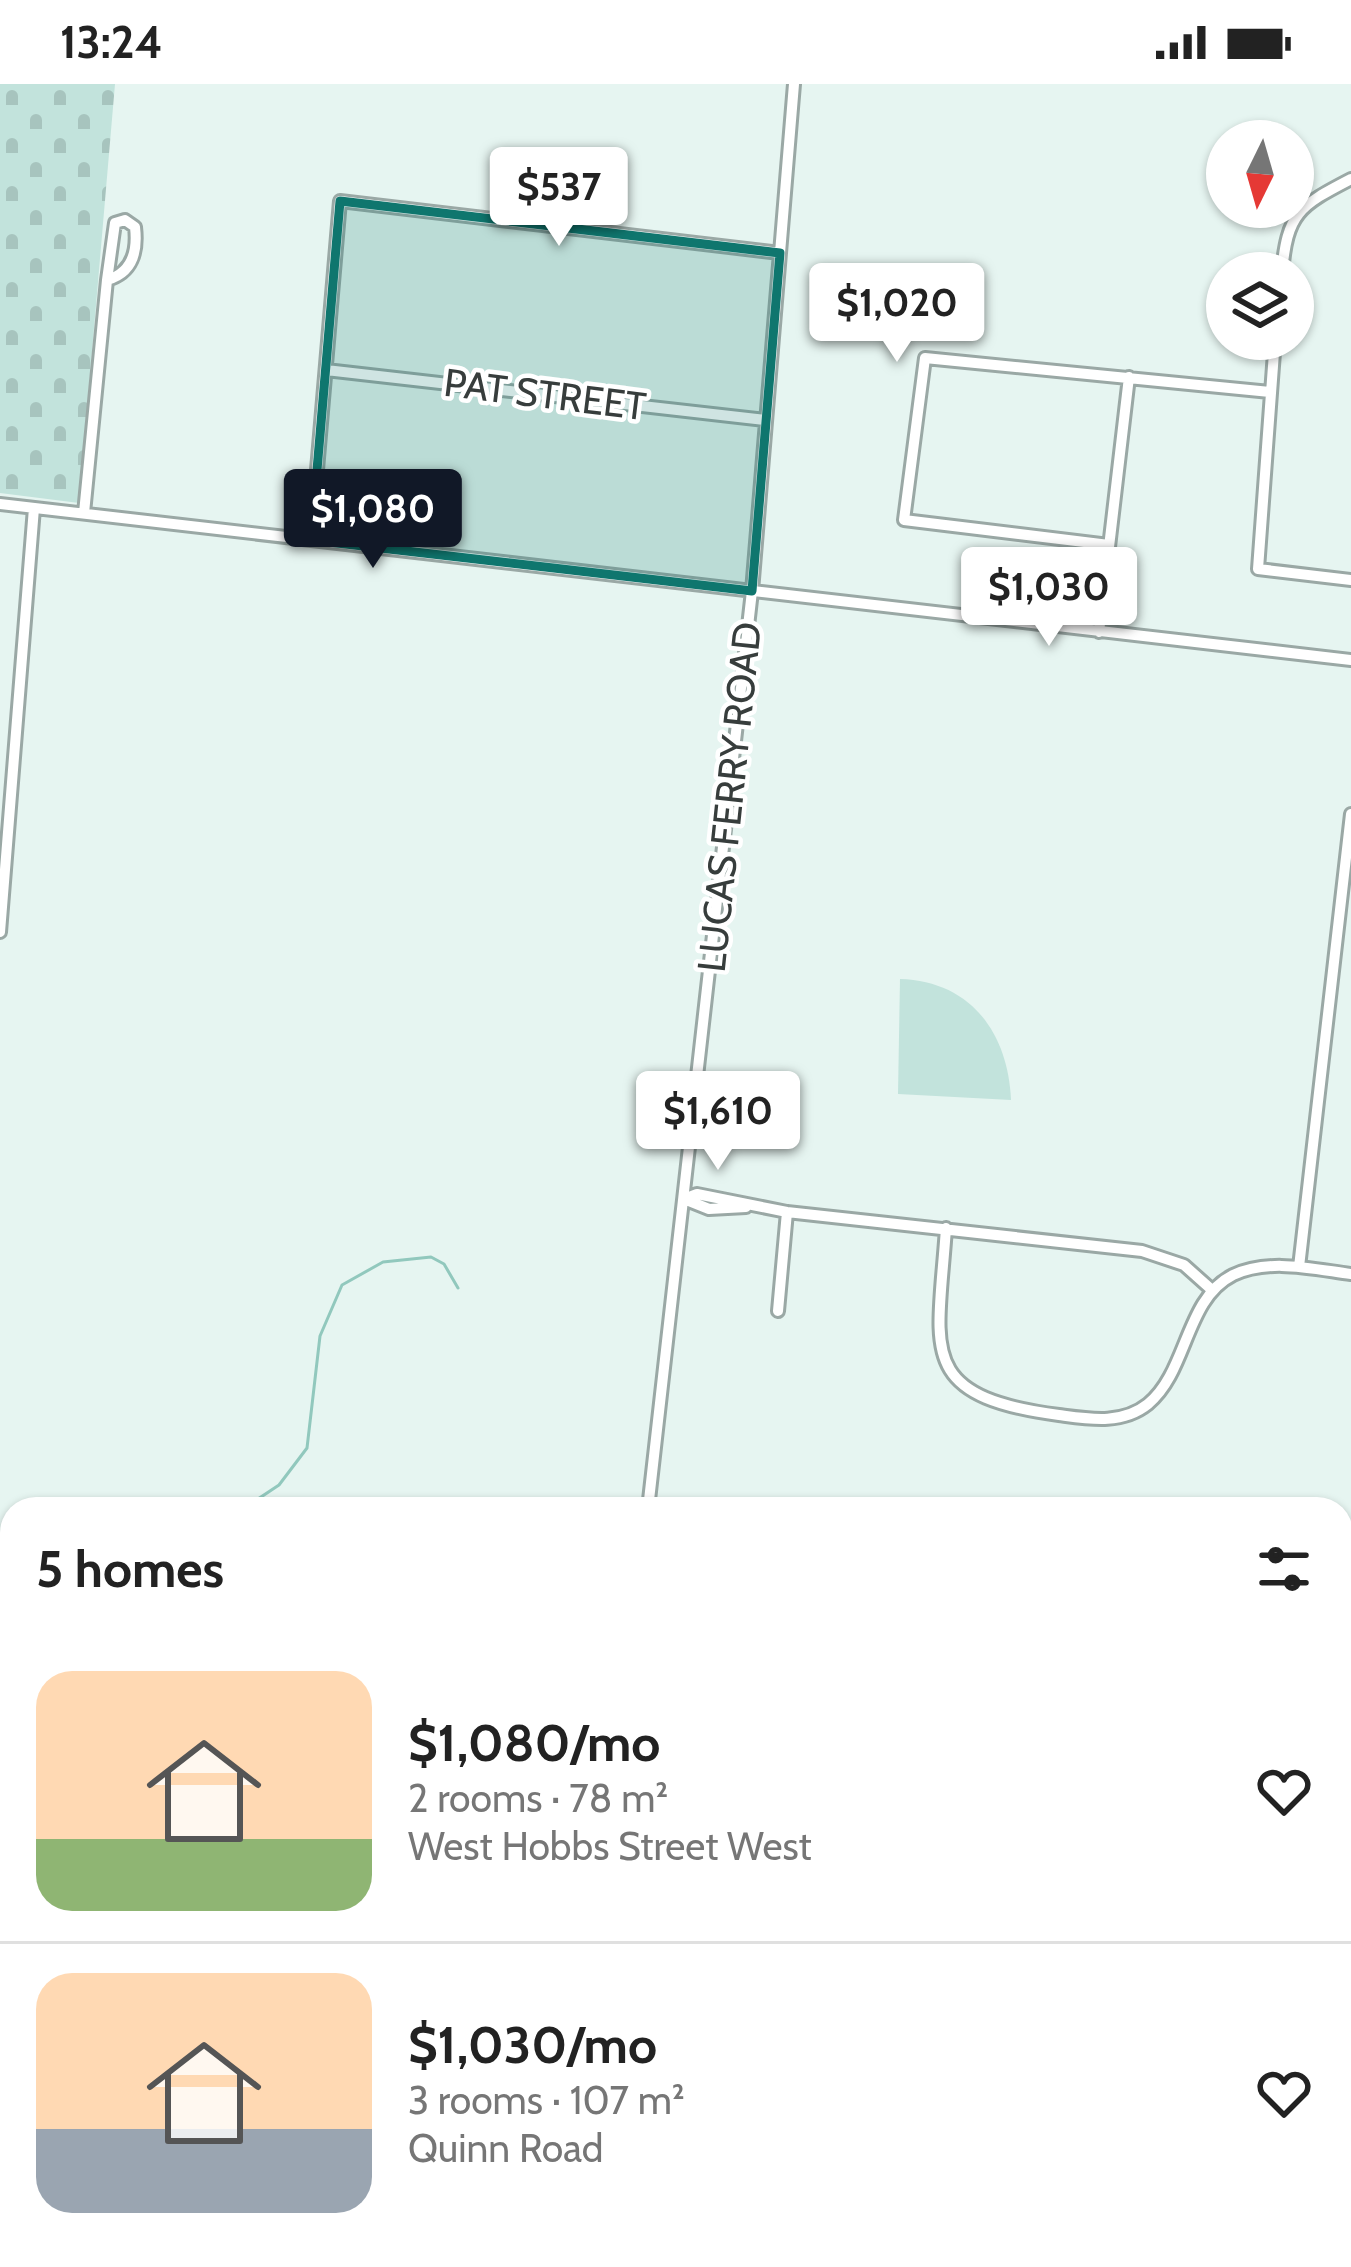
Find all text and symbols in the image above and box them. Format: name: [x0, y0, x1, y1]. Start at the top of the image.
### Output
text: 13:24: [60, 15, 163, 69]
north arrow: [1206, 120, 1314, 228]
map controls: [1206, 120, 1314, 360]
pin: $537: [488, 147, 630, 249]
text: $537: [517, 162, 601, 210]
button: layers: [1206, 252, 1314, 360]
pin: $1,020: [799, 263, 995, 365]
text: $1,020: [836, 278, 958, 326]
street label: PAT STREET: [441, 358, 649, 430]
pin: $1,080: [275, 469, 471, 571]
text: $1,080: [311, 484, 435, 532]
pin: $1,030: [951, 547, 1147, 649]
text: $1,030: [988, 562, 1110, 610]
street label: LUCAS FERRY ROAD: [687, 620, 771, 974]
pin: $1,610: [620, 1071, 816, 1173]
text: $1,610: [663, 1086, 773, 1134]
icon: filters: [1251, 1536, 1317, 1602]
text: 5 homes: [36, 1538, 224, 1600]
text: $1,080/mo: [408, 1712, 660, 1774]
icon: home: [132, 1719, 276, 1863]
icon: heart: [1251, 1758, 1317, 1824]
text: 2 rooms · 78 m²: [408, 1774, 668, 1822]
text: West Hobbs Street West: [408, 1822, 812, 1870]
text: $1,030/mo: [408, 2014, 657, 2076]
icon: home: [132, 2021, 276, 2165]
icon: heart: [1251, 2060, 1317, 2126]
text: 3 rooms · 107 m²: [408, 2076, 685, 2124]
text: Quinn Road: [408, 2124, 604, 2172]

